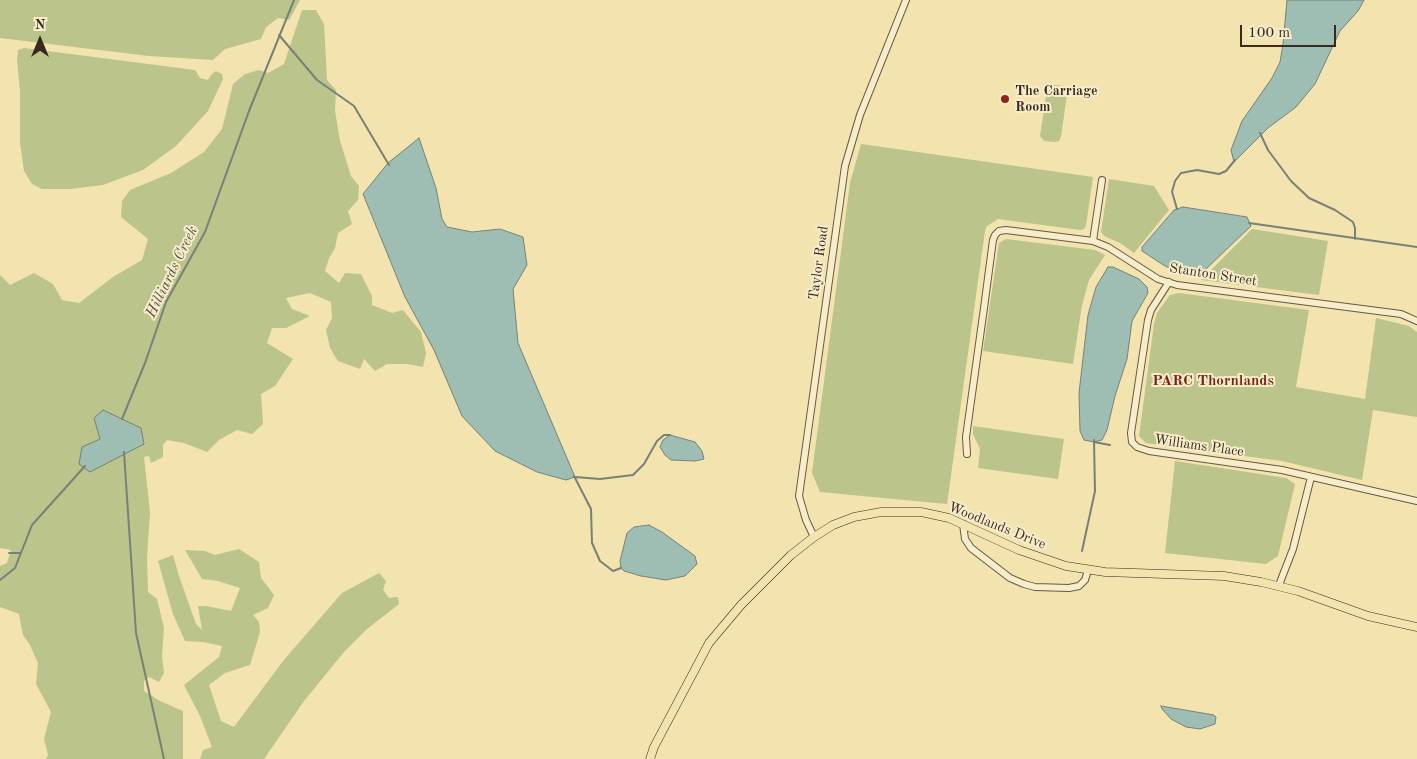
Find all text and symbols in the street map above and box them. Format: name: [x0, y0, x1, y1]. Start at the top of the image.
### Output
north arrow: [15, 15, 65, 65]
scale bar: [1242, 15, 1338, 47]
text: N: [35, 18, 45, 32]
text: 100 m: [1248, 26, 1290, 41]
place label: The Carriage Room: [1015, 83, 1098, 115]
marker: The Carriage Room: [999, 93, 1011, 105]
water label: Hilliards Creek: [142, 223, 202, 321]
street label: Taylor Road: [805, 225, 833, 301]
street label: Stanton Street: [1168, 260, 1258, 290]
district label: PARC Thornlands: [1152, 372, 1274, 390]
street label: Williams Place: [1153, 431, 1245, 461]
street label: Woodlands Drive: [946, 499, 1048, 553]

